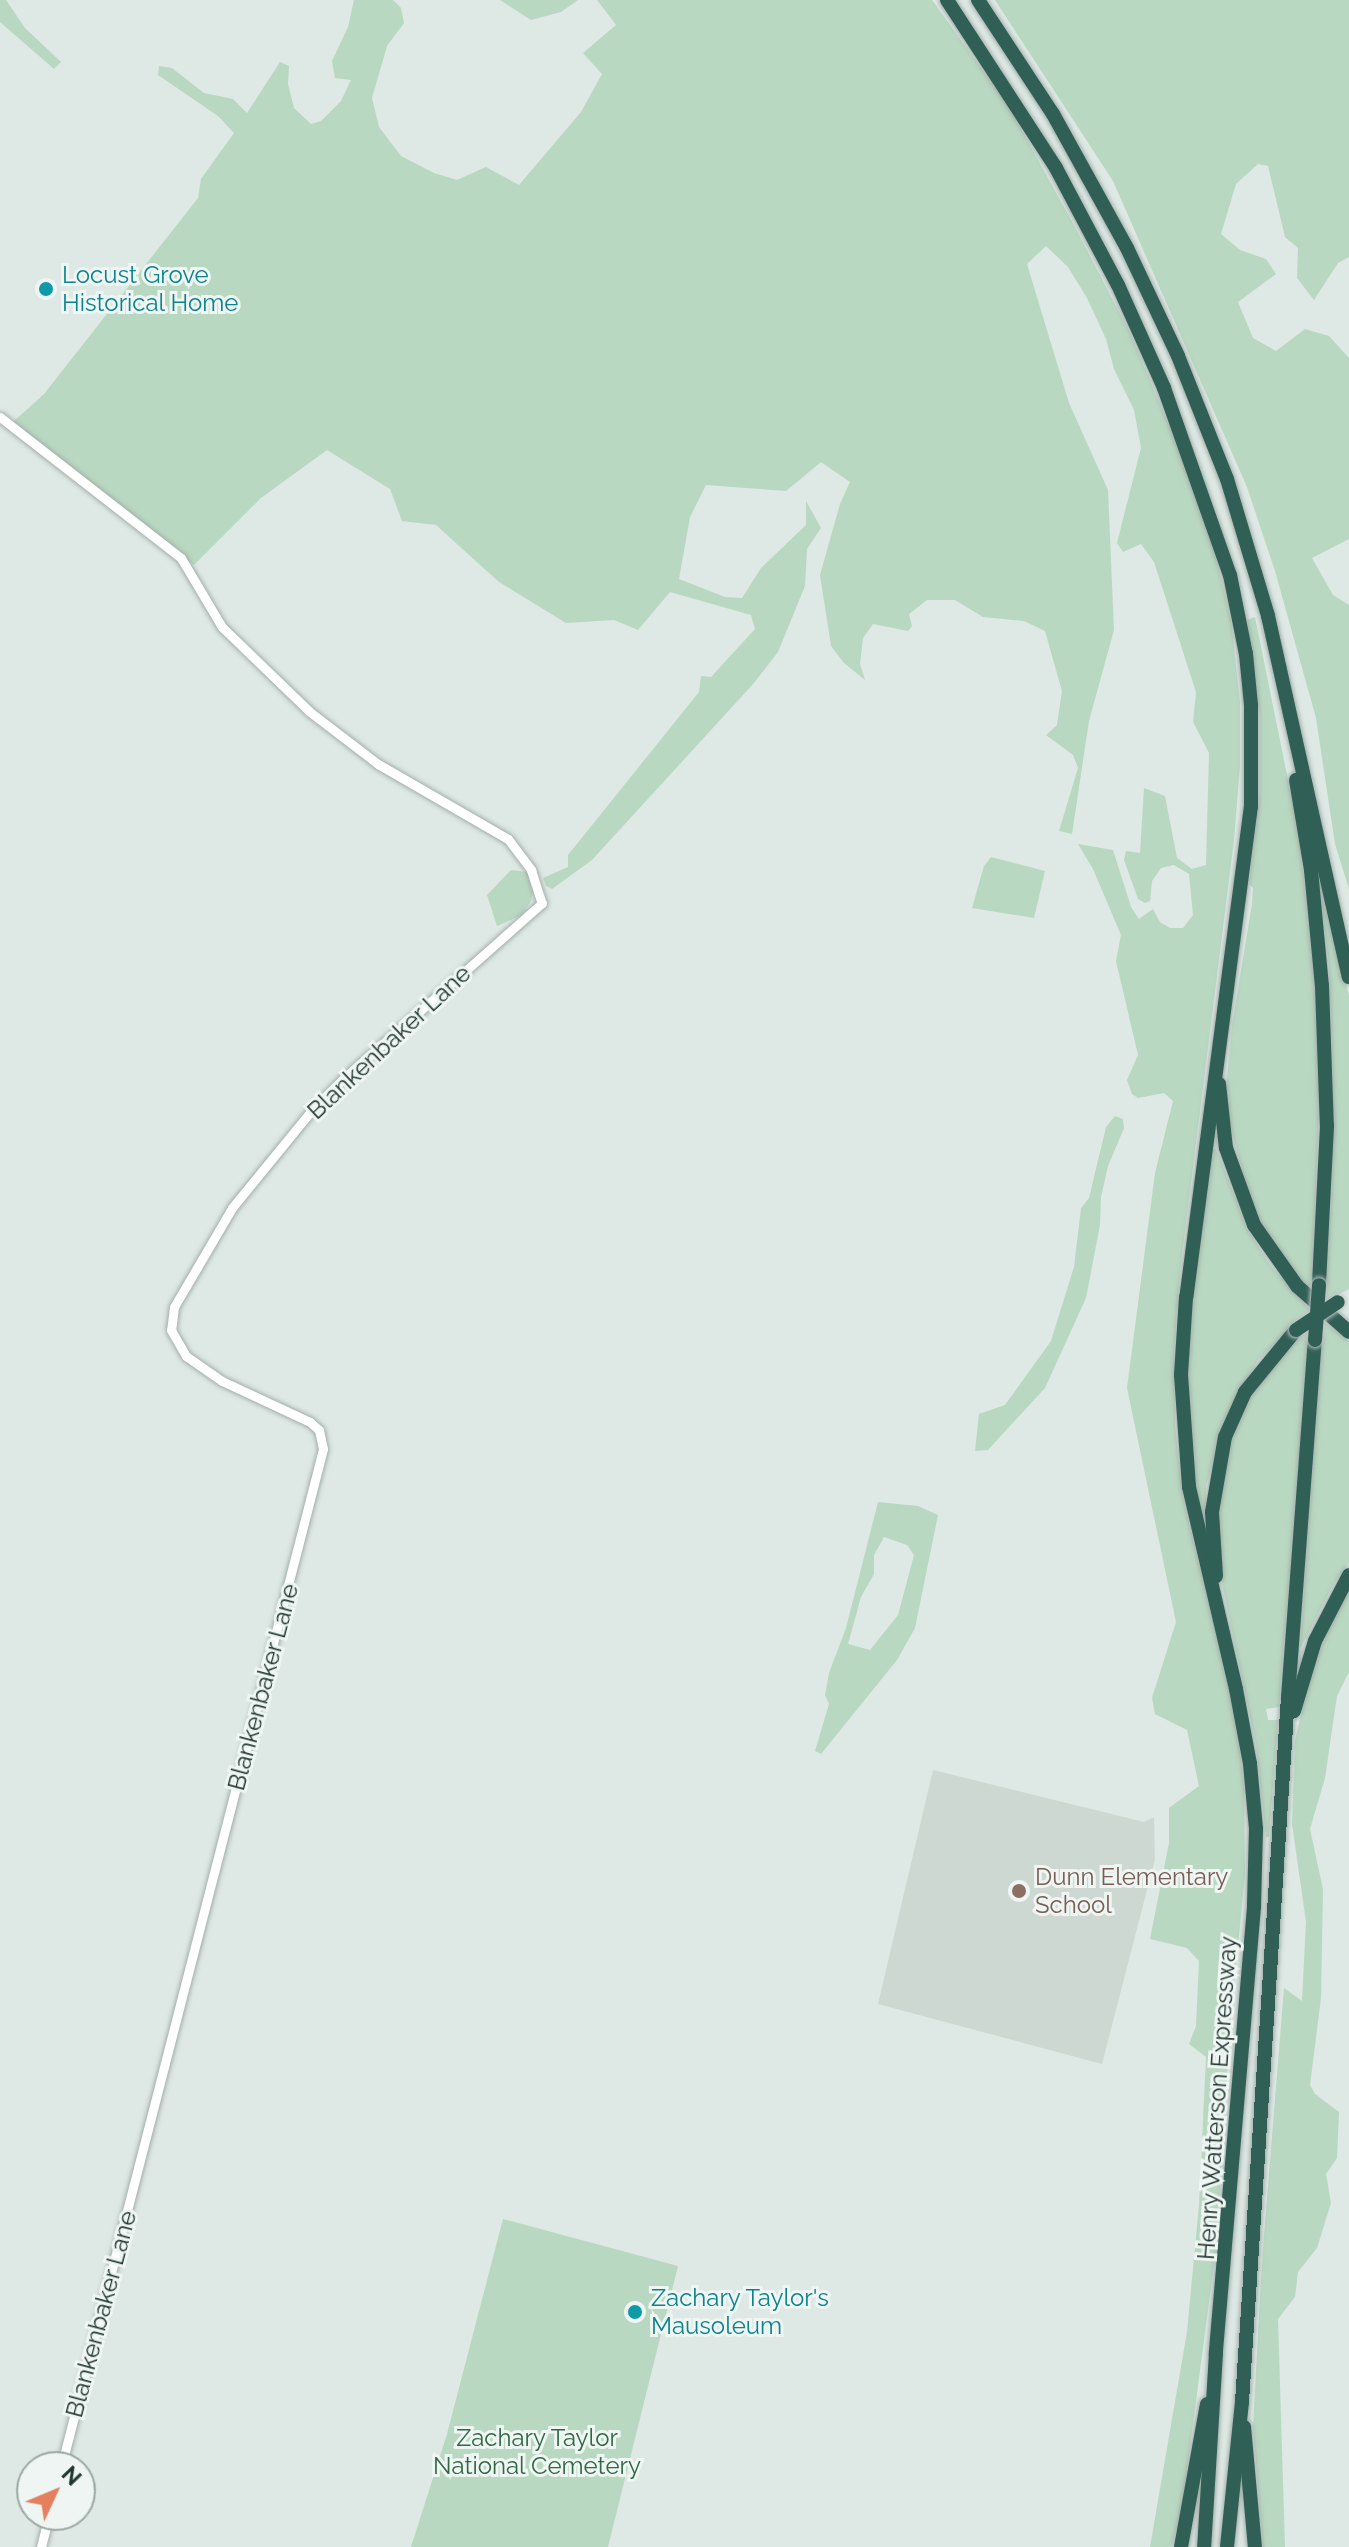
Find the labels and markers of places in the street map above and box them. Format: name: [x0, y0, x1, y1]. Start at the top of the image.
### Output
place label: Locust Grove Historical Home: [62, 261, 239, 317]
marker: Locust Grove Historical Home: [37, 280, 55, 298]
place label: Dunn Elementary School: [1035, 1863, 1228, 1919]
marker: Dunn Elementary School: [1010, 1882, 1028, 1900]
place label: Zachary Taylor's Mausoleum: [651, 2284, 830, 2340]
marker: Zachary Taylor's Mausoleum: [626, 2303, 644, 2321]

